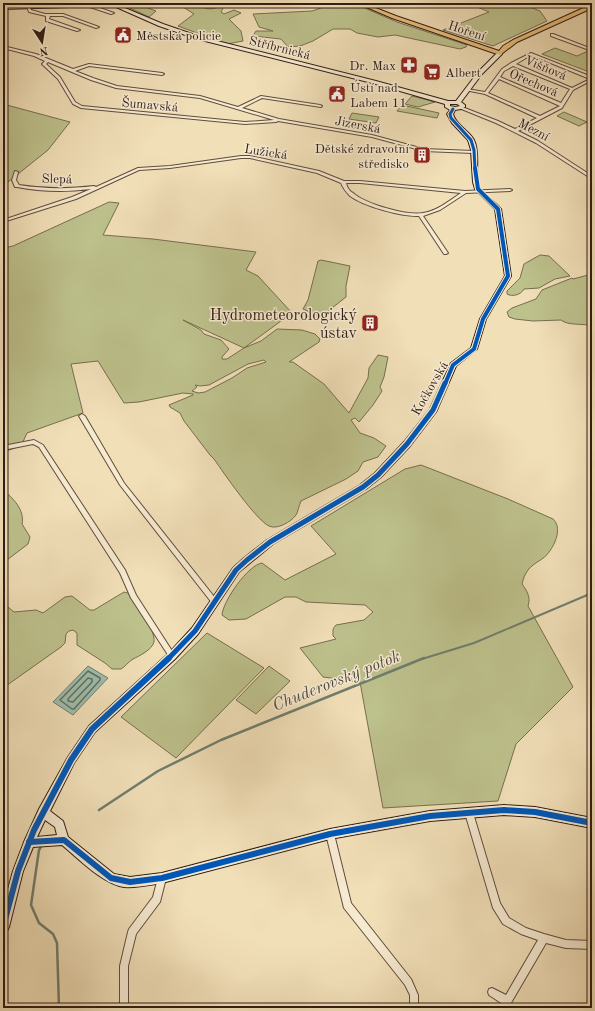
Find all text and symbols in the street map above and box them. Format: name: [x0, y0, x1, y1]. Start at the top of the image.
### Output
street label: Hoření: [446, 19, 487, 44]
north arrow: [22, 22, 62, 62]
public building icon: Městská policie: [113, 25, 133, 45]
place label: Městská policie: [136, 30, 221, 43]
street label: Stříbrnická: [248, 35, 312, 62]
text: N: [38, 44, 49, 57]
street label: Višňová: [522, 54, 569, 83]
pharmacy icon: Dr. Max: [399, 55, 419, 75]
place label: Dr. Max: [349, 60, 396, 73]
supermarket icon: Albert: [422, 62, 442, 82]
place label: Albert: [445, 67, 481, 80]
street label: Ořechová: [507, 67, 560, 100]
place label: Ústí nad Labem 11: [350, 79, 407, 110]
public building icon: Ústí nad Labem 11: [327, 84, 347, 104]
street label: Šumavská: [121, 94, 180, 115]
street label: Jizerská: [334, 115, 382, 136]
street label: Mezní: [516, 117, 551, 144]
street label: Lužická: [243, 143, 289, 162]
place label: Dětské zdravotní středisko: [315, 143, 409, 171]
building icon: Dětské zdravotní středisko: [412, 145, 432, 165]
street label: Slepá: [42, 173, 73, 186]
place label: Hydrometeorologický ústav: [209, 308, 358, 342]
building icon: Hydrometeorologický ústav: [360, 313, 380, 333]
street label: Kočkovská: [410, 359, 451, 418]
water label: Chuderovský potok: [270, 648, 403, 715]

